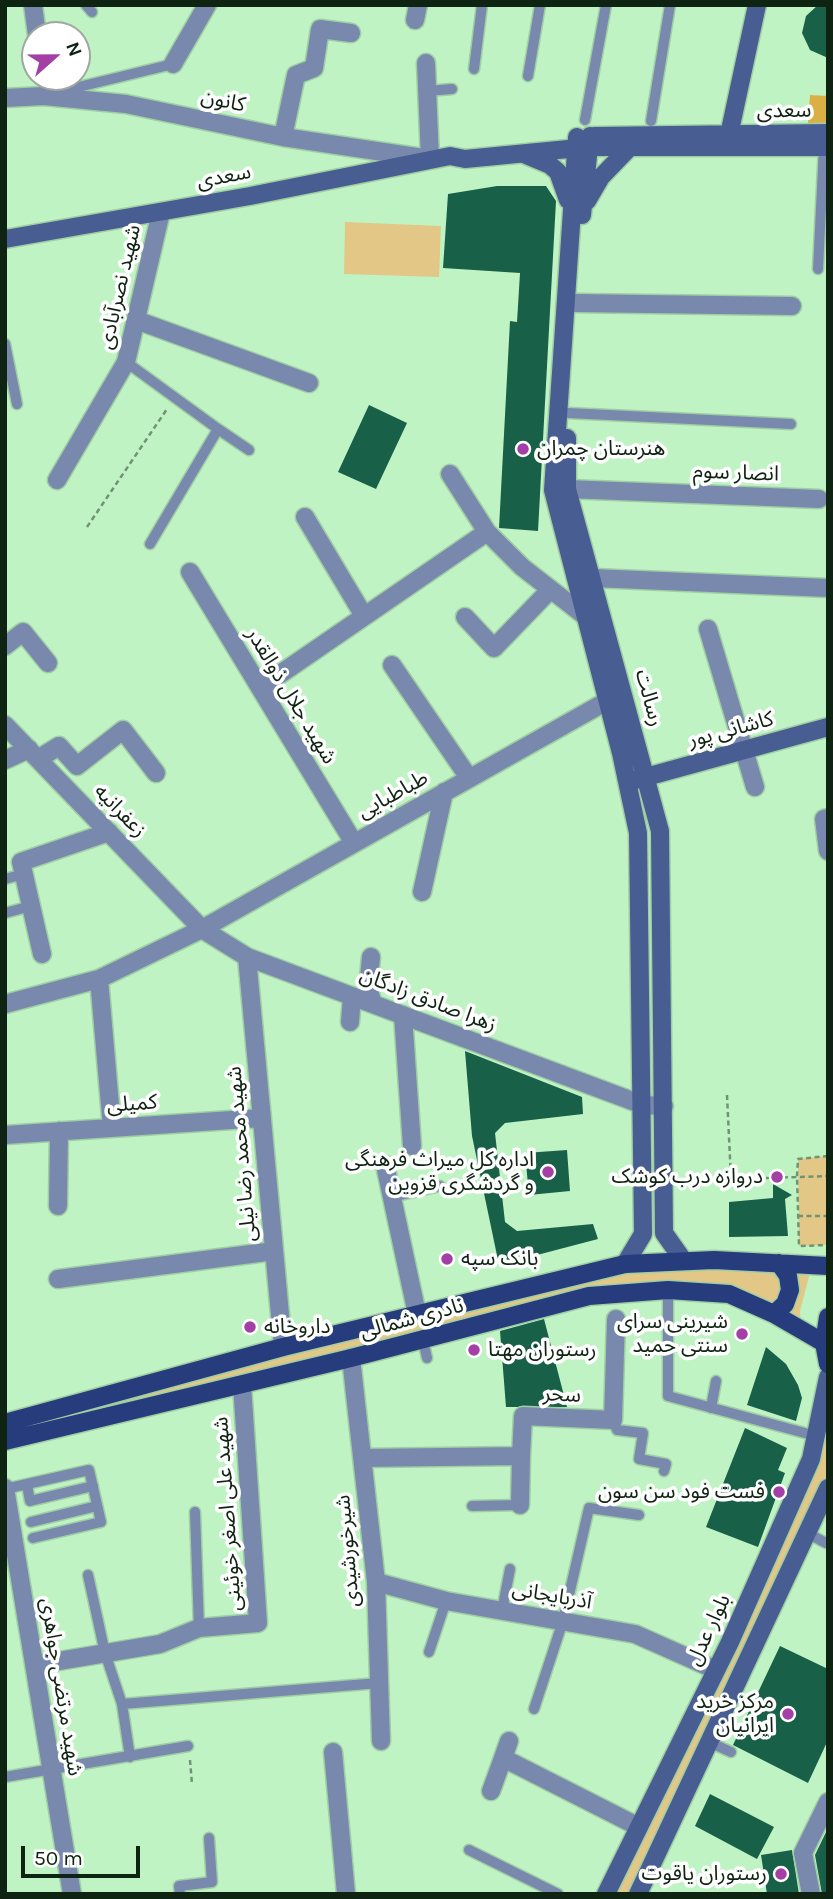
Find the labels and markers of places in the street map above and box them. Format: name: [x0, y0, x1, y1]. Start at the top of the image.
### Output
place label: هنرستان چمران: [537, 436, 665, 462]
marker: هنرستان چمران: [515, 441, 531, 457]
place label: اداره کل میراث فرهنگی و گردشگری قزوین: [345, 1147, 534, 1197]
marker: اداره کل میراث فرهنگی و گردشگری قزوین: [540, 1164, 556, 1180]
place label: دروازه درب کوشک: [611, 1164, 763, 1190]
marker: دروازه درب کوشک: [769, 1169, 785, 1185]
place label: بانک سپه: [461, 1246, 538, 1272]
marker: بانک سپه: [439, 1251, 455, 1267]
place label: شیرینی سرای سنتی حمید: [617, 1309, 728, 1359]
place label: داروخانه: [264, 1314, 330, 1340]
marker: داروخانه: [242, 1319, 258, 1335]
marker: شیرینی سرای سنتی حمید: [734, 1326, 750, 1342]
place label: رستوران مهتا: [488, 1337, 596, 1363]
marker: رستوران مهتا: [466, 1342, 482, 1358]
place label: فست فود سن سون: [598, 1479, 765, 1505]
marker: فست فود سن سون: [771, 1484, 787, 1500]
place label: مرکز خرید ایرانیان: [696, 1689, 774, 1739]
marker: مرکز خرید ایرانیان: [780, 1706, 796, 1722]
place label: رستوران یاقوت: [642, 1861, 767, 1887]
marker: رستوران یاقوت: [773, 1866, 789, 1882]

